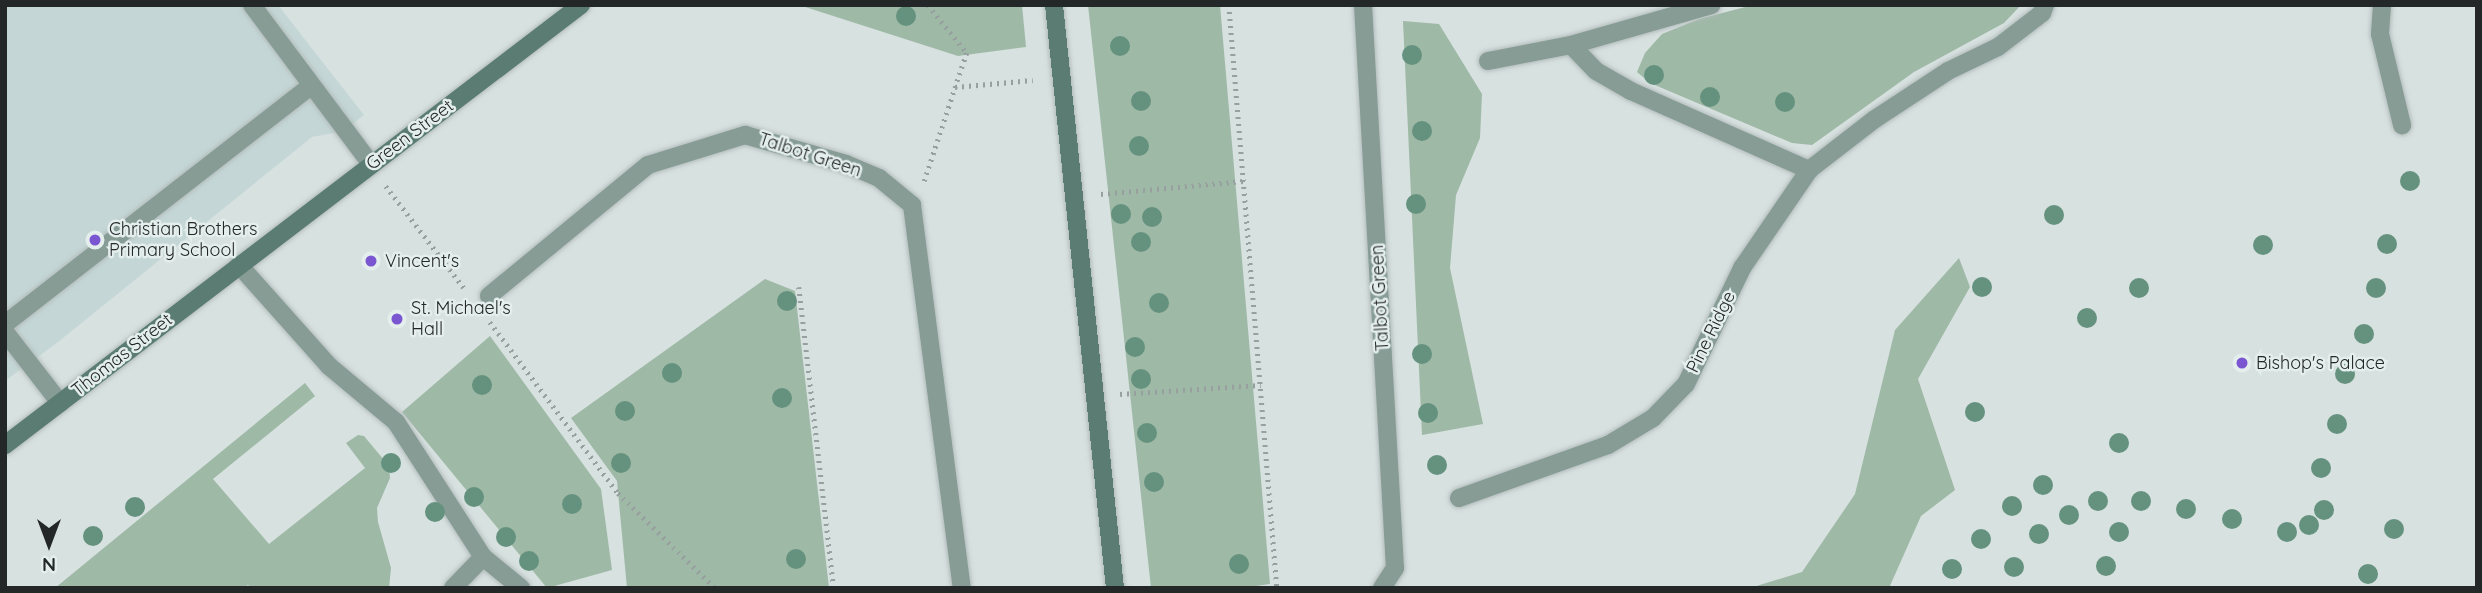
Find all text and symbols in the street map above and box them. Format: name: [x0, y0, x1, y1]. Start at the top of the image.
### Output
street label: Green Street: [362, 95, 458, 175]
street label: Talbot Green: [756, 128, 864, 182]
place label: Christian Brothers Primary School: [109, 219, 257, 262]
marker: Christian Brothers Primary School: [87, 232, 103, 248]
street label: Talbot Green: [1366, 244, 1394, 352]
place label: Vincent's: [385, 250, 459, 272]
marker: Vincent's: [363, 253, 379, 269]
street label: Pine Ridge: [1682, 288, 1740, 376]
place label: St. Michael's Hall: [411, 298, 511, 340]
street label: Thomas Street: [67, 309, 177, 401]
marker: St. Michael's Hall: [389, 311, 405, 327]
place label: Bishop's Palace: [2256, 352, 2385, 374]
marker: Bishop's Palace: [2234, 355, 2250, 371]
north arrow: [14, 509, 84, 579]
text: N: [42, 553, 56, 577]

